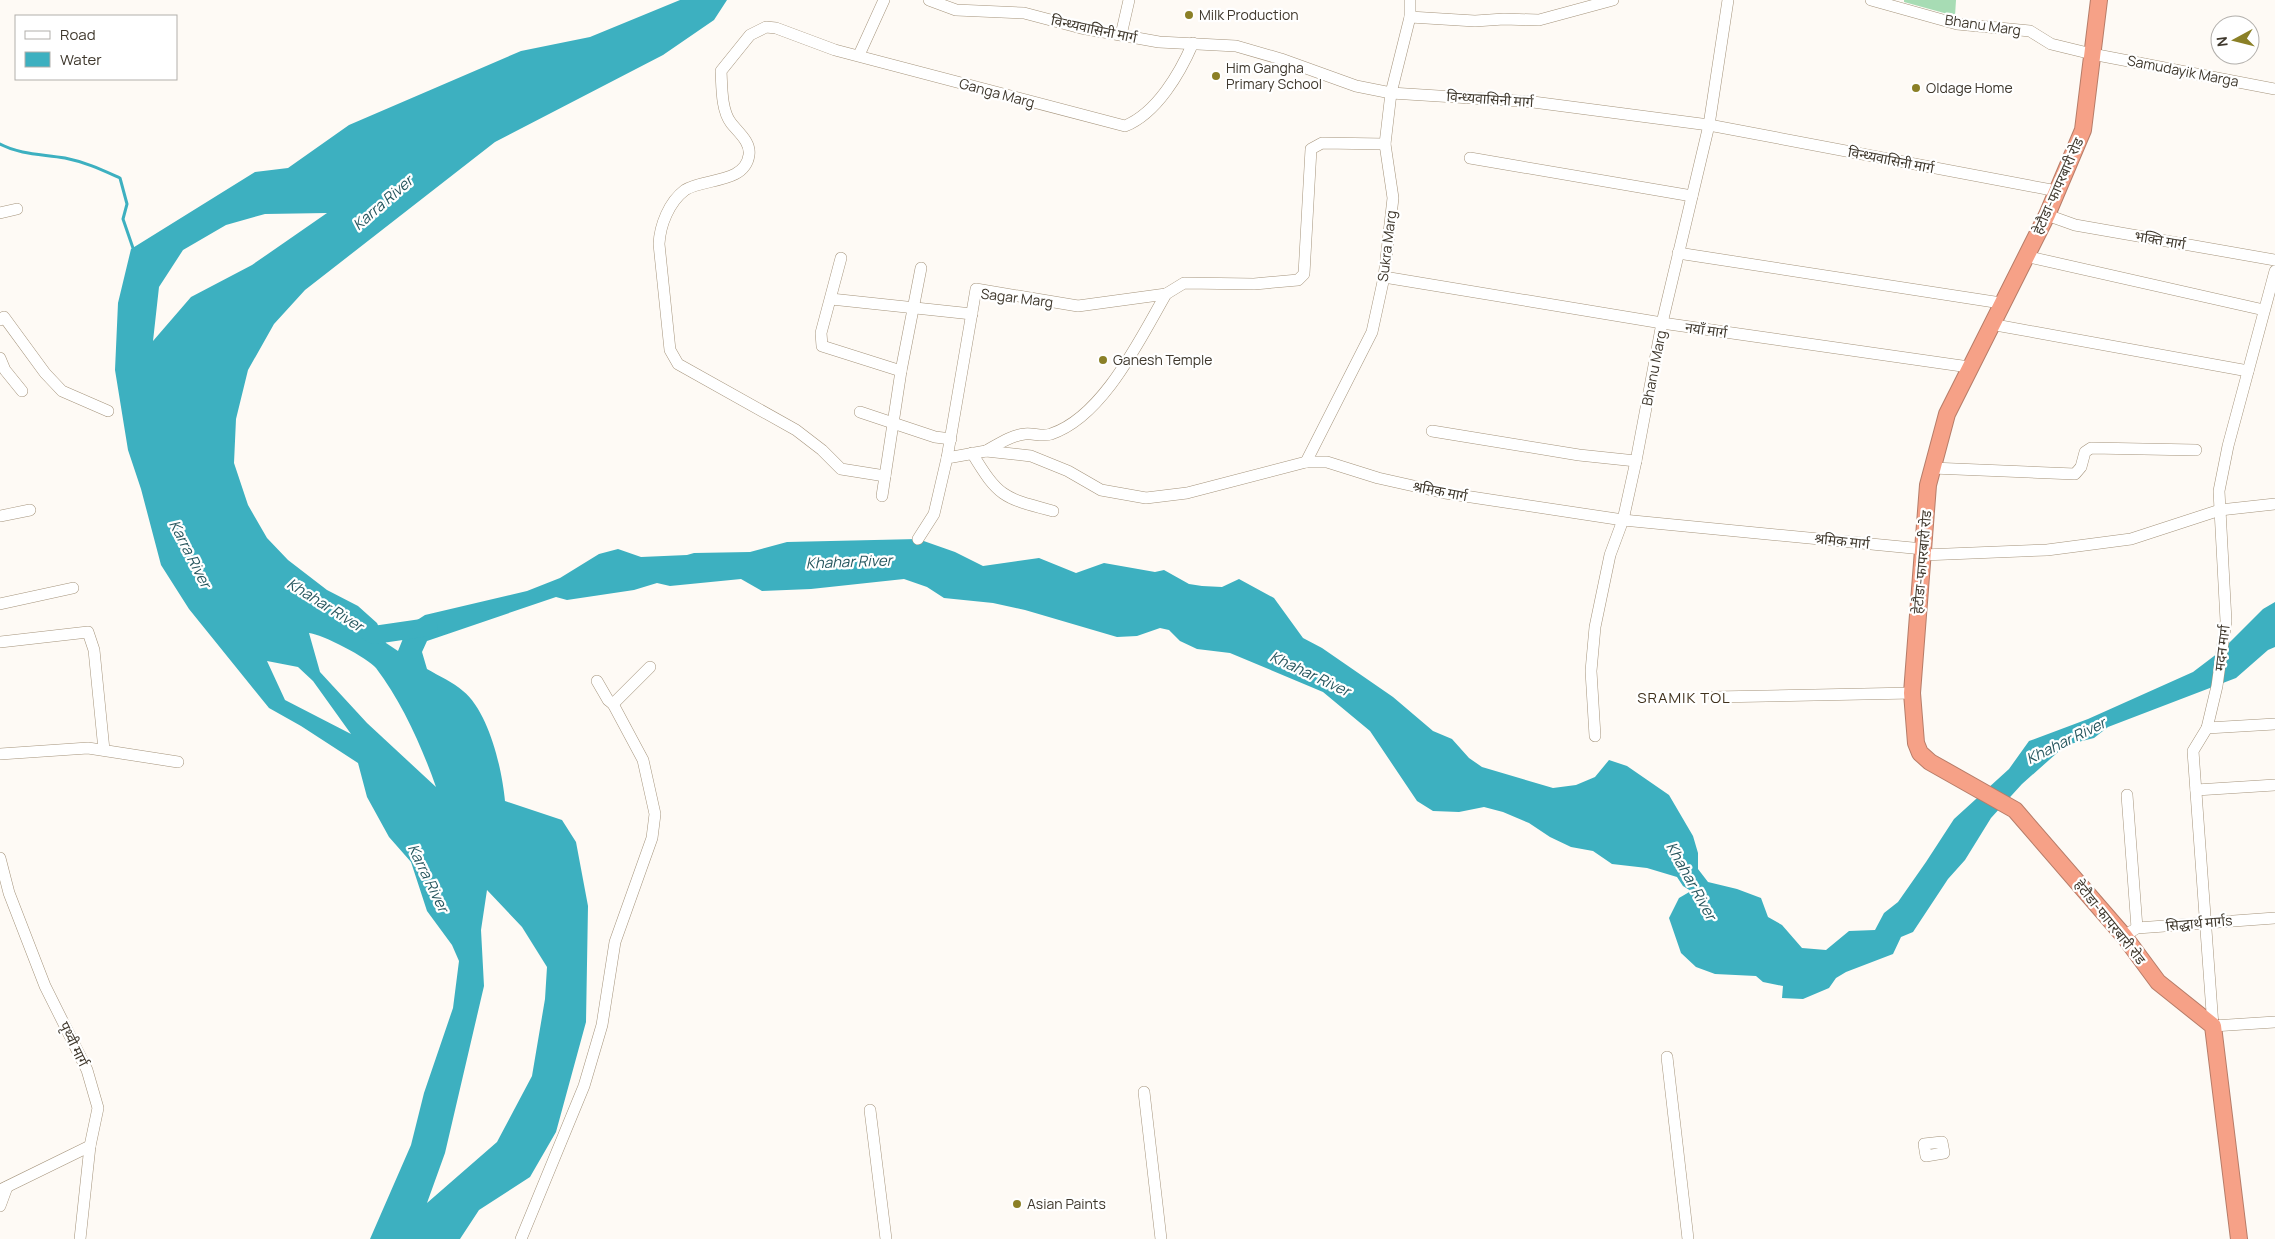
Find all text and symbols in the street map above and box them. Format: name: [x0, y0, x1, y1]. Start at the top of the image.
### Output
place label: Milk Production: [1199, 5, 1299, 24]
marker: Milk Production: [1183, 9, 1195, 21]
street label: विन्ध्यवासिनी मार्ग: [1049, 10, 1140, 47]
street label: Bhanu Marg: [1944, 10, 2022, 39]
legend: [15, 15, 178, 80]
north arrow: [2210, 15, 2260, 65]
text: Road: [60, 24, 96, 45]
text: N: [2212, 35, 2232, 48]
text: Water: [60, 49, 102, 70]
street label: Samudayik Marga: [2126, 50, 2240, 91]
place label: Him Gangha Primary School: [1226, 58, 1322, 93]
marker: Him Gangha Primary School: [1210, 70, 1222, 82]
street label: Ganga Marg: [957, 73, 1037, 112]
place label: Oldage Home: [1926, 78, 2013, 97]
marker: Oldage Home: [1910, 82, 1922, 94]
street label: विन्ध्यवासिनी मार्ग: [1446, 86, 1535, 111]
street label: हेटौडा-फापरबारी रोड: [2028, 134, 2088, 237]
street label: विन्ध्यवासिनी मार्ग: [1846, 142, 1937, 177]
water label: Karra River: [348, 169, 419, 235]
street label: Sukra Marg: [1373, 209, 1400, 283]
street label: भक्ति मार्ग: [2133, 226, 2188, 254]
street label: Sagar Marg: [980, 284, 1054, 311]
street label: नयाँ मार्ग: [1684, 317, 1729, 342]
street label: Bhanu Marg: [1637, 328, 1670, 407]
place label: Ganesh Temple: [1113, 350, 1212, 369]
marker: Ganesh Temple: [1097, 354, 1109, 366]
street label: श्रमिक मार्ग: [1411, 476, 1470, 505]
street label: हेटौडा-फापरबारी रोड: [1908, 509, 1936, 615]
water label: Karra River: [164, 516, 218, 594]
street label: श्रमिक मार्ग: [1814, 528, 1872, 553]
water label: Khahar River: [806, 549, 895, 573]
water label: Khahar River: [283, 573, 370, 638]
street label: मदन मार्ग: [2209, 623, 2234, 672]
water label: Khahar River: [1267, 646, 1356, 702]
district label: SRAMIK TOL: [1637, 687, 1731, 708]
water label: Khahar River: [2022, 711, 2111, 769]
water label: Khahar River: [1661, 838, 1723, 926]
water label: Karra River: [403, 840, 455, 918]
street label: हेटौडा-फापरबारी रोड: [2070, 875, 2151, 968]
street label: सिद्धार्थ मार्गs: [2165, 910, 2233, 935]
street label: पृथ्वी मार्ग: [55, 1018, 94, 1071]
place label: Asian Paints: [1027, 1194, 1106, 1213]
marker: Asian Paints: [1011, 1198, 1023, 1210]

